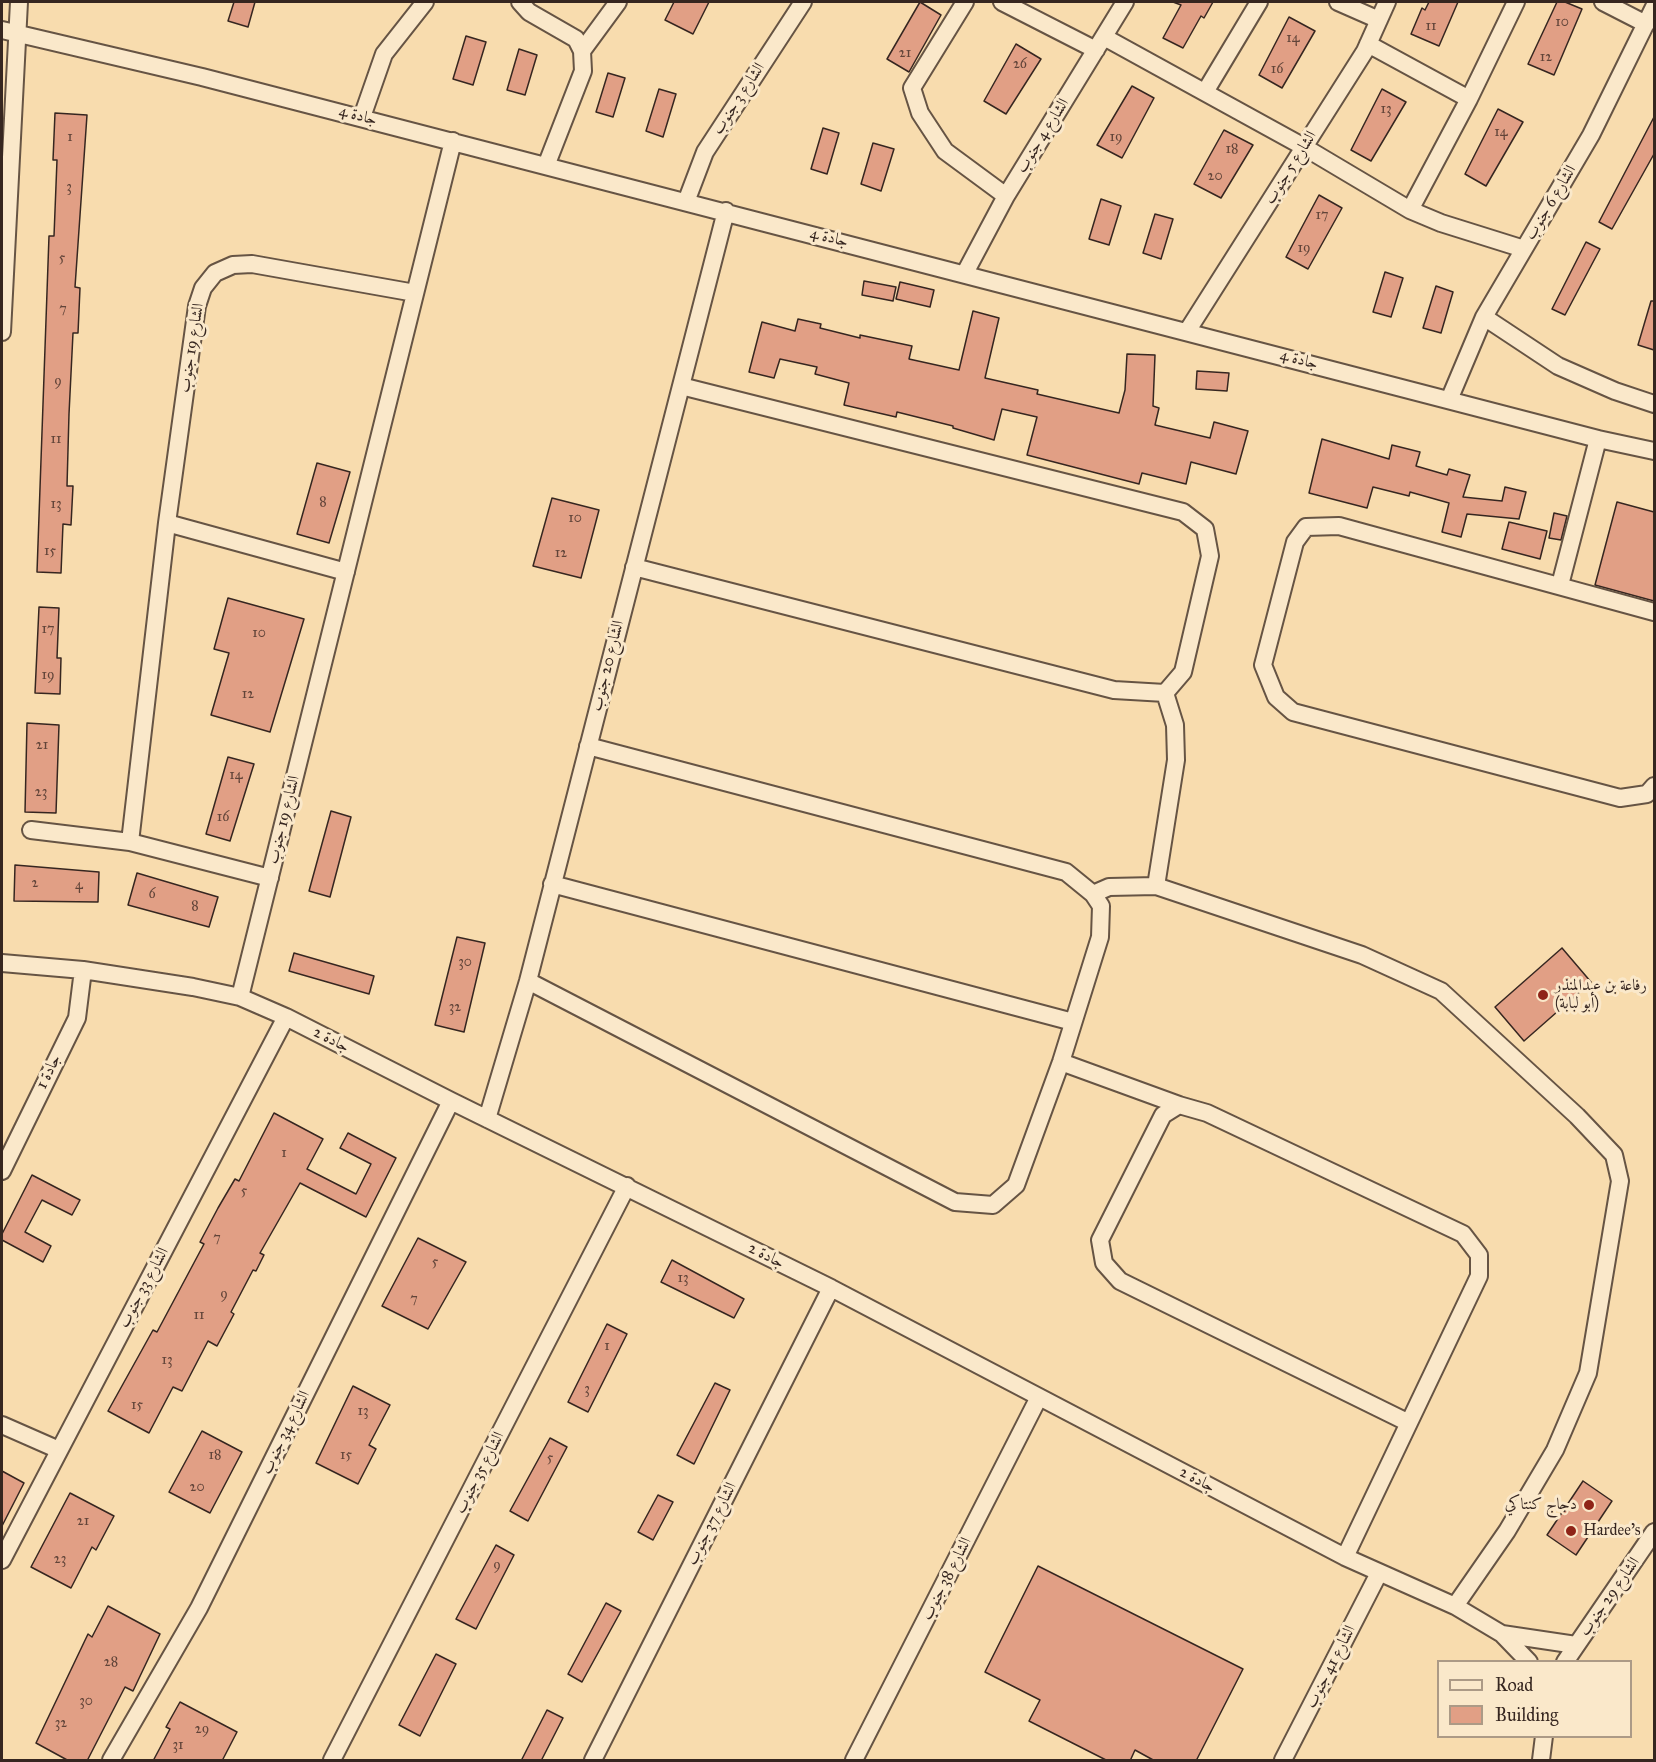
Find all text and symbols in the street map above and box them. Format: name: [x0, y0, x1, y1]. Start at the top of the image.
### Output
house number: 10: [1555, 15, 1569, 31]
house number: 11: [1425, 19, 1437, 35]
house number: 14: [1286, 31, 1300, 47]
house number: 21: [899, 46, 911, 62]
house number: 12: [1540, 50, 1552, 66]
house number: 26: [1013, 57, 1027, 73]
street label: الشارع 3 جنوب: [709, 59, 769, 139]
house number: 16: [1271, 62, 1283, 78]
street label: الشارع 4 جنوب: [1012, 95, 1074, 177]
street label: جادة 4: [337, 102, 379, 130]
house number: 13: [1380, 102, 1392, 118]
house number: 14: [1494, 125, 1508, 141]
street label: الشارع 5 جنوب: [1261, 128, 1321, 208]
house number: 1: [67, 130, 73, 146]
house number: 19: [1110, 130, 1122, 146]
house number: 18: [1226, 142, 1238, 158]
street label: الشارع 6 جنوب: [1521, 162, 1581, 244]
house number: 20: [1207, 169, 1223, 185]
house number: 3: [66, 180, 72, 196]
house number: 17: [1315, 208, 1329, 224]
street label: جادة 4: [808, 224, 850, 252]
house number: 19: [1298, 241, 1310, 257]
house number: 5: [59, 251, 65, 267]
house number: 7: [59, 302, 67, 318]
street label: الشارع 19 جنوب: [175, 302, 209, 394]
street label: جادة 4: [1278, 346, 1320, 374]
house number: 9: [54, 374, 62, 390]
house number: 11: [50, 432, 62, 448]
house number: 8: [319, 495, 327, 511]
house number: 13: [50, 497, 62, 513]
house number: 10: [568, 511, 582, 527]
house number: 15: [44, 544, 56, 560]
house number: 12: [555, 546, 567, 562]
street label: الشارع 20 جنوب: [587, 619, 629, 713]
house number: 17: [41, 622, 55, 638]
house number: 10: [252, 626, 266, 642]
house number: 19: [42, 668, 54, 684]
house number: 12: [242, 687, 254, 703]
house number: 21: [36, 738, 48, 754]
house number: 14: [229, 768, 243, 784]
street label: الشارع 19 جنوب: [264, 774, 304, 866]
house number: 23: [35, 785, 47, 801]
house number: 16: [217, 810, 229, 826]
house number: 2: [32, 876, 38, 892]
house number: 4: [75, 878, 83, 894]
house number: 6: [148, 887, 156, 903]
house number: 8: [191, 899, 199, 915]
house number: 30: [458, 955, 472, 971]
place label: رفاعة بن عبدالمنذر (أبو لبابة): [1555, 976, 1647, 1014]
marker: رفاعة بن عبدالمنذر (أبو لبابة): [1536, 988, 1550, 1002]
house number: 32: [449, 1000, 461, 1016]
street label: جادة 2: [310, 1023, 352, 1057]
street label: جادة 1: [32, 1052, 66, 1092]
house number: 1: [281, 1146, 287, 1162]
house number: 5: [241, 1184, 247, 1200]
house number: 7: [213, 1231, 221, 1247]
street label: جادة 2: [745, 1239, 787, 1273]
street label: الشارع 33 جنوب: [115, 1244, 173, 1332]
house number: 5: [432, 1255, 438, 1271]
house number: 13: [677, 1271, 689, 1287]
house number: 9: [220, 1287, 228, 1303]
house number: 7: [410, 1292, 418, 1308]
house number: 11: [193, 1308, 205, 1324]
house number: 1: [604, 1339, 610, 1355]
house number: 13: [161, 1353, 173, 1369]
house number: 3: [584, 1382, 590, 1398]
street label: الشارع 34 جنوب: [257, 1388, 315, 1478]
house number: 15: [131, 1398, 143, 1414]
house number: 13: [357, 1404, 369, 1420]
street label: الشارع 35 جنوب: [451, 1429, 509, 1517]
house number: 18: [209, 1448, 221, 1464]
house number: 15: [340, 1448, 352, 1464]
house number: 5: [547, 1451, 553, 1467]
street label: جادة 2: [1176, 1463, 1218, 1497]
street label: الشارع 37 جنوب: [683, 1479, 741, 1569]
house number: 20: [189, 1480, 205, 1496]
place label: دجاج كنتاكي: [1505, 1495, 1577, 1515]
marker: دجاج كنتاكي: [1582, 1498, 1596, 1512]
house number: 21: [77, 1514, 89, 1530]
place label: Hardee's: [1583, 1521, 1641, 1541]
marker: Hardee's: [1564, 1524, 1578, 1538]
street label: الشارع 38 جنوب: [918, 1534, 976, 1624]
house number: 23: [54, 1552, 66, 1568]
street label: الشارع 29 جنوب: [1576, 1554, 1644, 1640]
house number: 9: [493, 1558, 501, 1574]
street label: الشارع 41 جنوب: [1302, 1622, 1360, 1712]
house number: 28: [104, 1655, 118, 1671]
legend: [1437, 1660, 1632, 1738]
text: Road: [1495, 1674, 1533, 1696]
house number: 30: [79, 1694, 93, 1710]
text: Building: [1495, 1704, 1558, 1726]
house number: 32: [55, 1716, 67, 1732]
house number: 29: [195, 1722, 209, 1738]
house number: 31: [172, 1738, 184, 1754]

